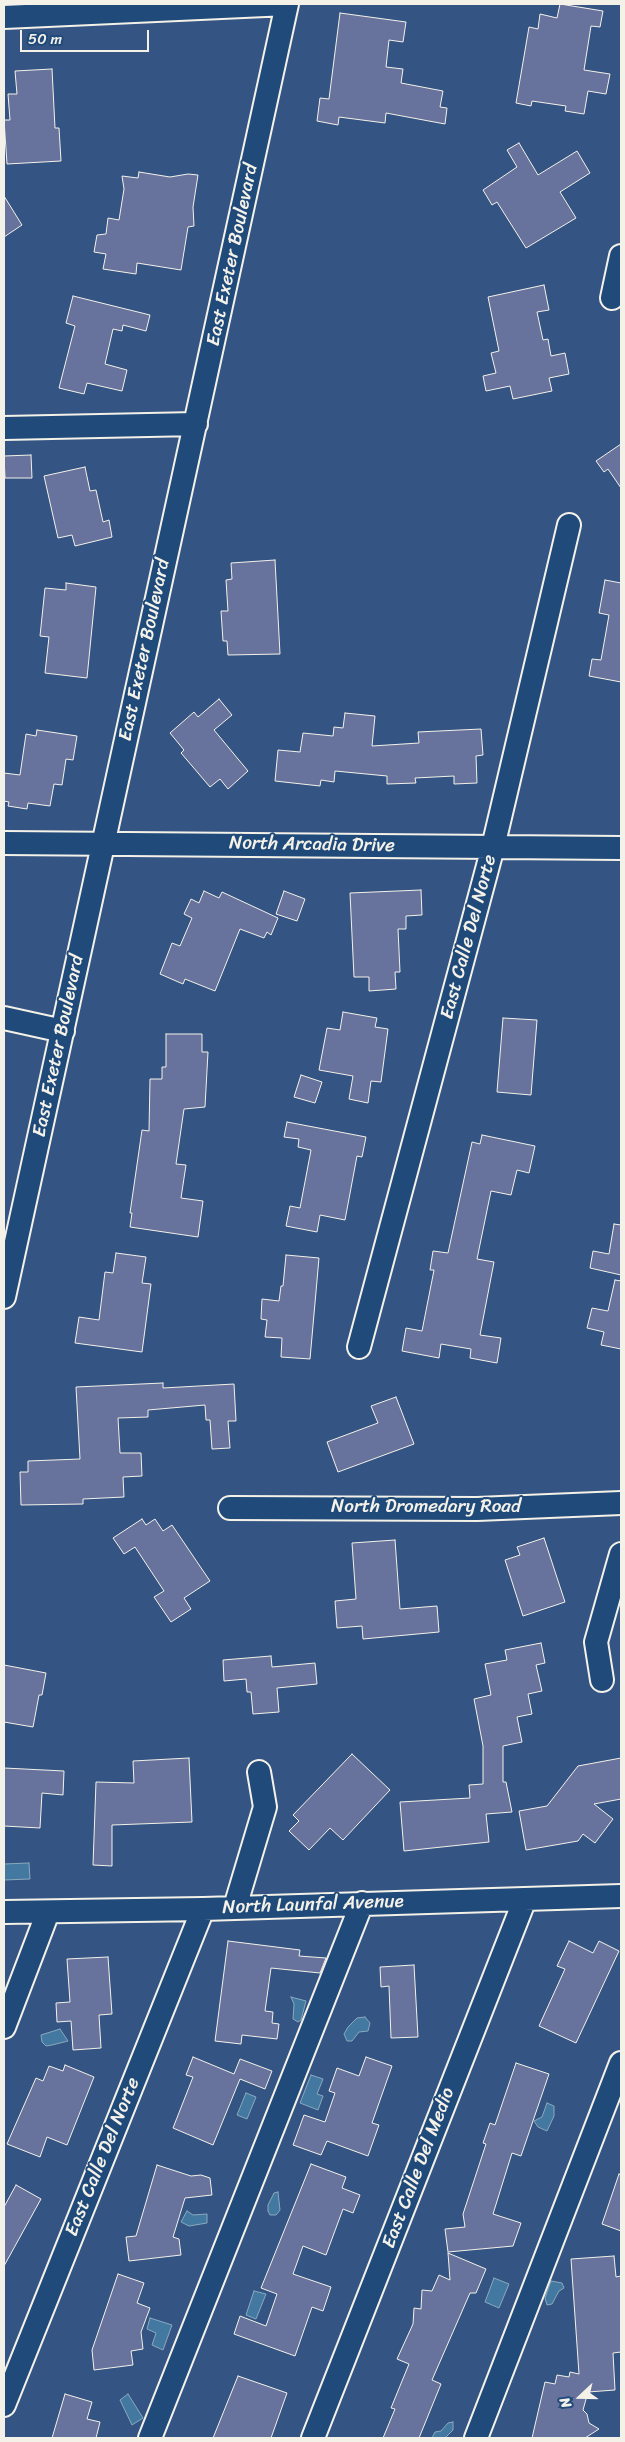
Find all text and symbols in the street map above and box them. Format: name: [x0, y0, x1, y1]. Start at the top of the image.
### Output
scale bar: [22, 20, 151, 52]
text: 50 m: [28, 26, 62, 52]
street label: East Exeter Boulevard: [203, 162, 263, 348]
street label: East Exeter Boulevard: [115, 557, 175, 743]
street label: North Arcadia Drive: [229, 832, 395, 858]
street label: East Calle Del Norte: [436, 852, 502, 1022]
street label: East Exeter Boulevard: [29, 953, 89, 1139]
street label: North Dromedary Road: [331, 1496, 521, 1518]
street label: North Launfal Avenue: [222, 1890, 404, 1920]
street label: East Calle Del Norte: [61, 2074, 145, 2240]
street label: East Calle Del Medio: [378, 2084, 460, 2252]
north arrow: [555, 2372, 605, 2422]
text: N: [552, 2394, 579, 2412]

